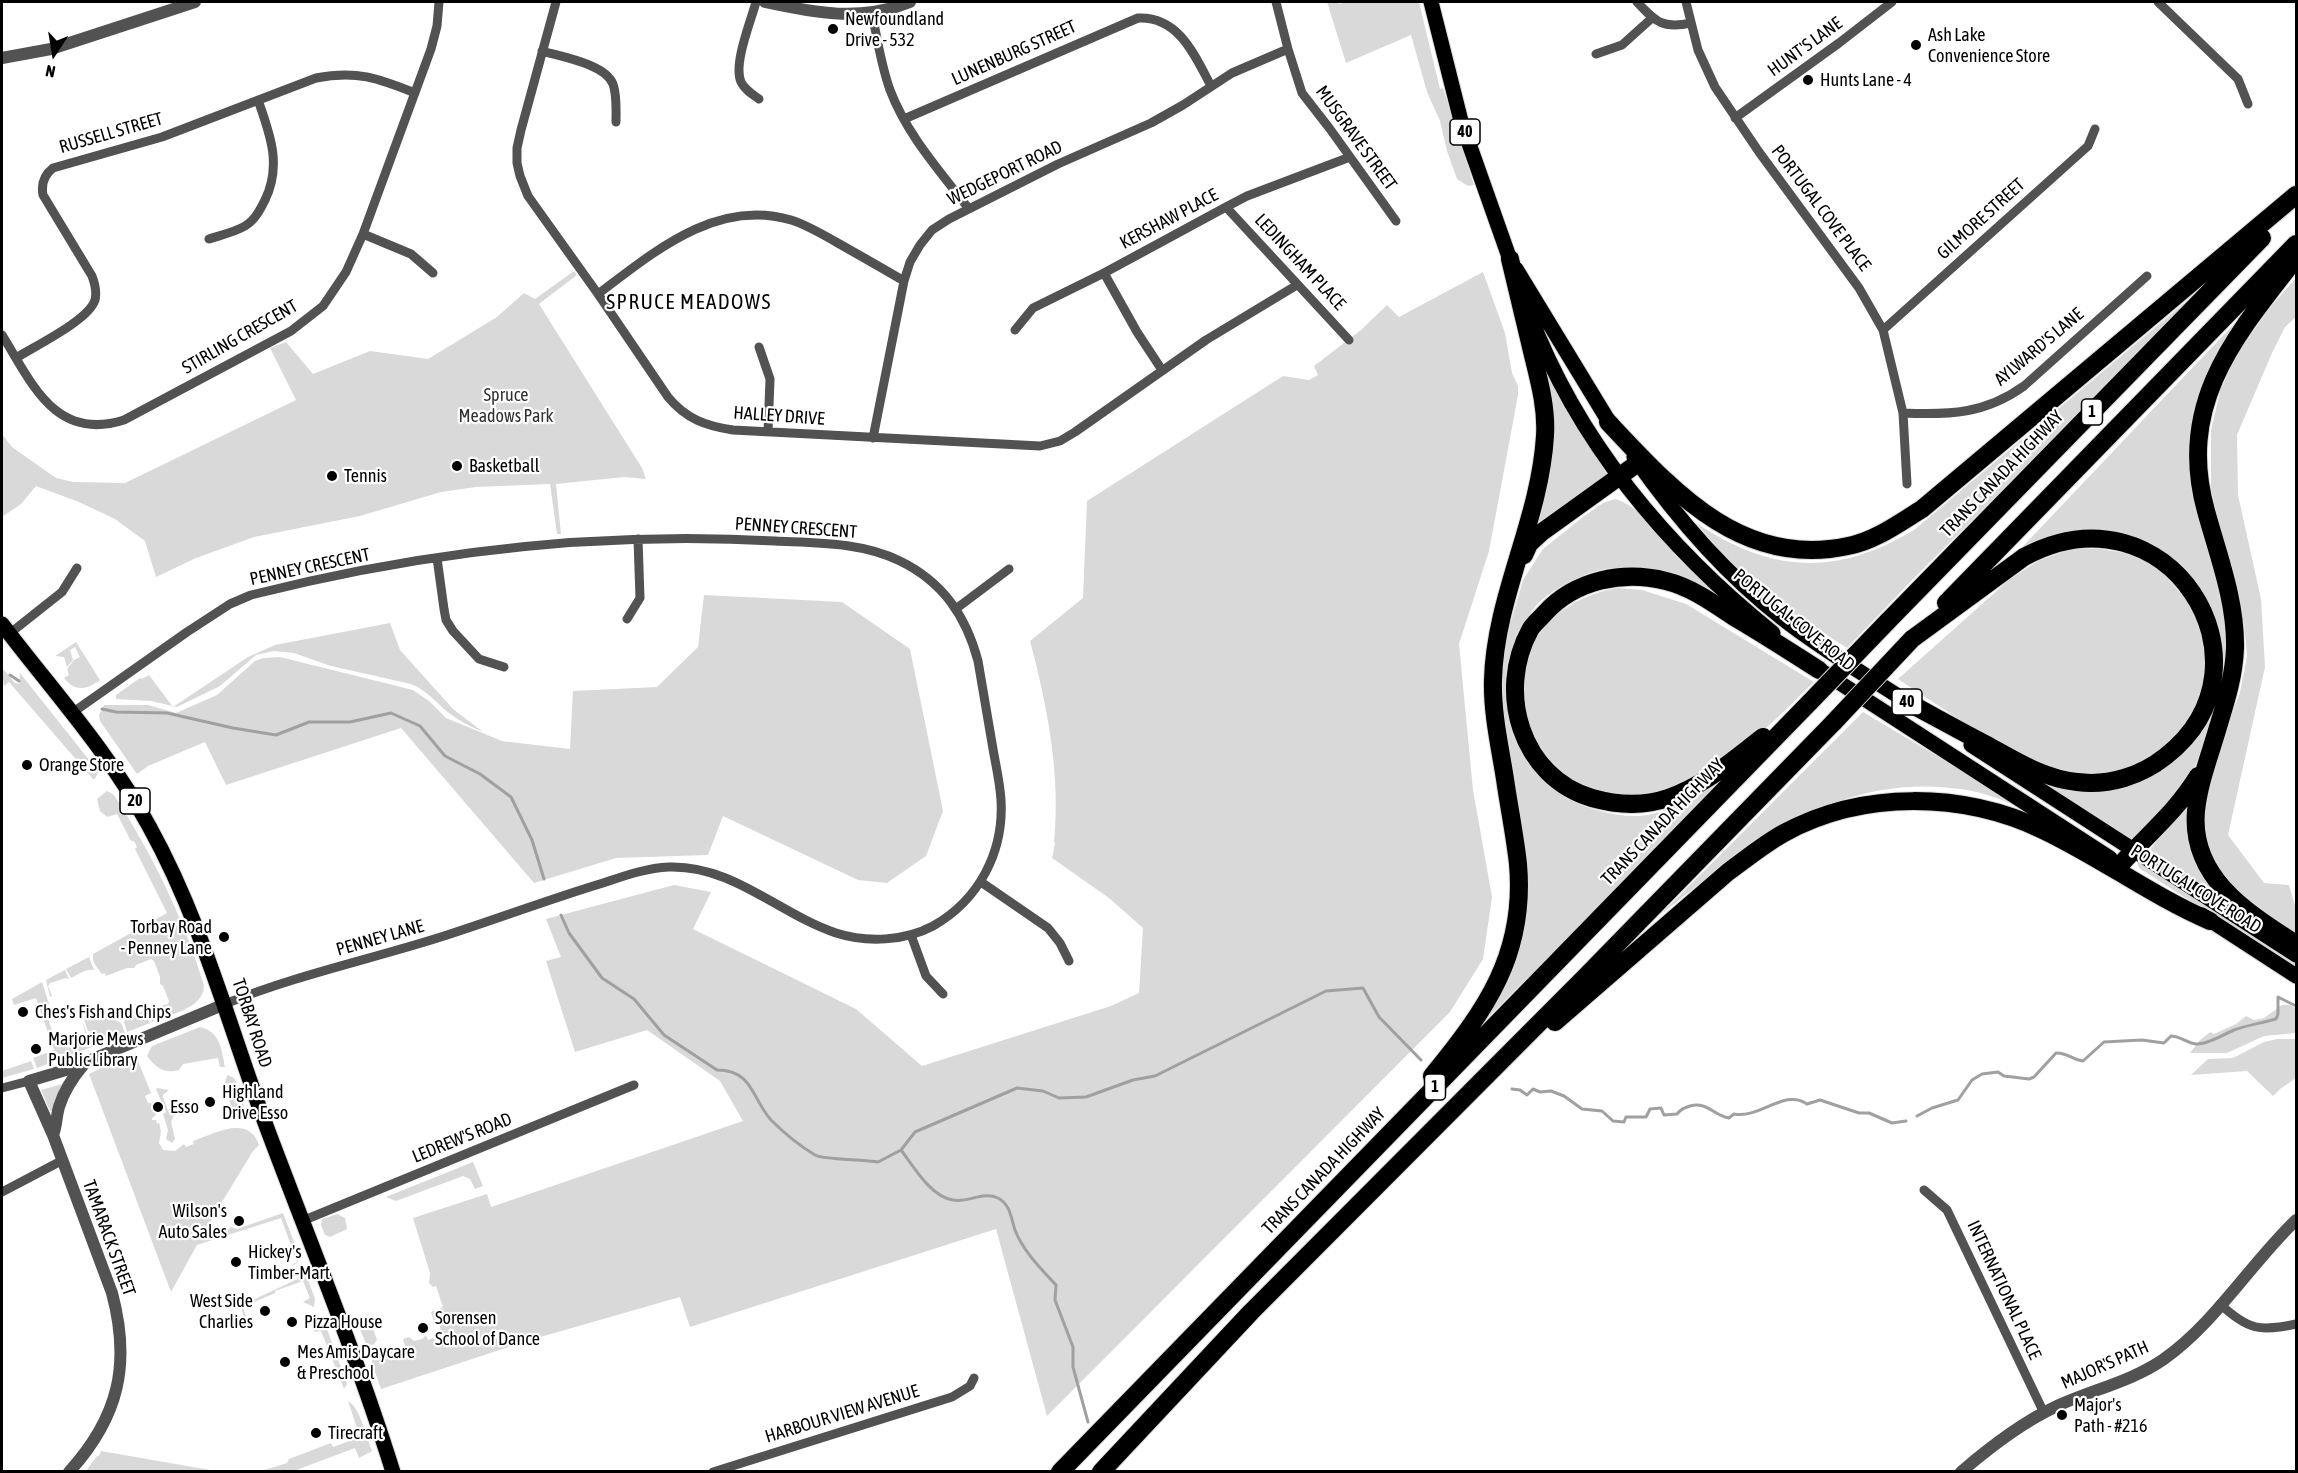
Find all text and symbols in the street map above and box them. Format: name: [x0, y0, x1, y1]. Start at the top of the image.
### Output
place label: Newfoundland Drive - 532: [845, 8, 944, 50]
street label: HUNT'S LANE: [1764, 13, 1846, 81]
street label: LUNENBURG STREET: [948, 16, 1080, 90]
marker: Newfoundland Drive - 532: [826, 22, 840, 36]
north arrow: [24, 24, 84, 84]
place label: Ash Lake Convenience Store: [1928, 24, 2050, 66]
marker: Ash Lake Convenience Store: [1909, 38, 1923, 52]
text: N: [44, 62, 57, 81]
place label: Hunts Lane - 4: [1820, 69, 1912, 91]
marker: Hunts Lane - 4: [1801, 73, 1815, 87]
street label: MUSGRAVE STREET: [1311, 82, 1401, 194]
street label: RUSSELL STREET: [57, 108, 165, 158]
road number: 40: [1450, 119, 1480, 145]
street label: WEDGEPORT ROAD: [944, 136, 1066, 210]
street label: PORTUGAL COVE PLACE: [1767, 141, 1875, 275]
street label: GILMORE STREET: [1933, 174, 2029, 264]
street label: KERSHAW PLACE: [1116, 184, 1222, 254]
street label: LEDINGHAM PLACE: [1250, 209, 1350, 315]
district label: SPRUCE MEADOWS: [606, 289, 772, 315]
street label: STIRLING CRESCENT: [178, 295, 302, 379]
street label: AYLWARD'S LANE: [1990, 304, 2088, 390]
park label: Spruce Meadows Park: [458, 384, 554, 426]
road number: 1: [2082, 399, 2102, 425]
street label: HALLEY DRIVE: [733, 402, 825, 430]
street label: TRANS CANADA HIGHWAY: [1936, 406, 2068, 542]
place label: Basketball: [469, 455, 540, 477]
marker: Basketball: [450, 459, 464, 473]
place label: Tennis: [344, 465, 387, 487]
marker: Tennis: [325, 469, 339, 483]
street label: PENNEY CRESCENT: [734, 513, 858, 543]
street label: PENNEY CRESCENT: [248, 544, 372, 590]
street label: PORTUGAL COVE ROAD: [1729, 564, 1859, 676]
road number: 40: [1892, 689, 1922, 715]
place label: Orange Store: [39, 754, 124, 776]
street label: TRANS CANADA HIGHWAY: [1597, 754, 1729, 890]
marker: Orange Store: [20, 758, 34, 772]
road number: 20: [120, 788, 150, 814]
street label: PORTUGAL COVE ROAD: [2127, 840, 2265, 938]
street label: PENNEY LANE: [334, 915, 426, 961]
place label: Torbay Road - Penney Lane: [121, 916, 212, 958]
marker: Torbay Road - Penney Lane: [217, 930, 231, 944]
street label: TORBAY ROAD: [227, 976, 277, 1070]
place label: Ches's Fish and Chips: [35, 1001, 171, 1023]
marker: Ches's Fish and Chips: [16, 1005, 30, 1019]
place label: Marjorie Mews Public Library: [48, 1028, 144, 1070]
marker: Marjorie Mews Public Library: [29, 1042, 43, 1056]
road number: 1: [1424, 1074, 1446, 1100]
place label: Highland Drive Esso: [222, 1081, 288, 1124]
marker: Highland Drive Esso: [203, 1095, 217, 1109]
place label: Esso: [170, 1096, 199, 1118]
marker: Esso: [151, 1100, 165, 1114]
street label: TRANS CANADA HIGHWAY: [1258, 1103, 1390, 1239]
street label: LEDREW'S ROAD: [409, 1108, 515, 1168]
street label: TAMARACK STREET: [78, 1177, 140, 1299]
place label: Wilson's Auto Sales: [159, 1200, 227, 1242]
marker: Wilson's Auto Sales: [232, 1214, 246, 1228]
street label: INTERNATIONAL PLACE: [1962, 1217, 2046, 1363]
place label: Hickey's Timber-Mart: [248, 1241, 330, 1284]
marker: Hickey's Timber-Mart: [229, 1255, 243, 1269]
place label: West Side Charlies: [190, 1290, 253, 1332]
marker: West Side Charlies: [258, 1304, 272, 1318]
place label: Sorensen School of Dance: [435, 1307, 540, 1350]
place label: Pizza House: [304, 1311, 383, 1333]
marker: Pizza House: [285, 1315, 299, 1329]
marker: Sorensen School of Dance: [416, 1321, 430, 1335]
street label: MAJOR'S PATH: [2058, 1336, 2152, 1394]
place label: Mes Amis Daycare & Preschool: [297, 1341, 415, 1384]
marker: Mes Amis Daycare & Preschool: [278, 1355, 292, 1369]
street label: HARBOUR VIEW AVENUE: [762, 1380, 922, 1448]
place label: Major's Path - #216: [2074, 1394, 2147, 1436]
marker: Major's Path - #216: [2055, 1408, 2069, 1422]
place label: Tirecraft: [328, 1422, 383, 1444]
marker: Tirecraft: [309, 1426, 323, 1440]

